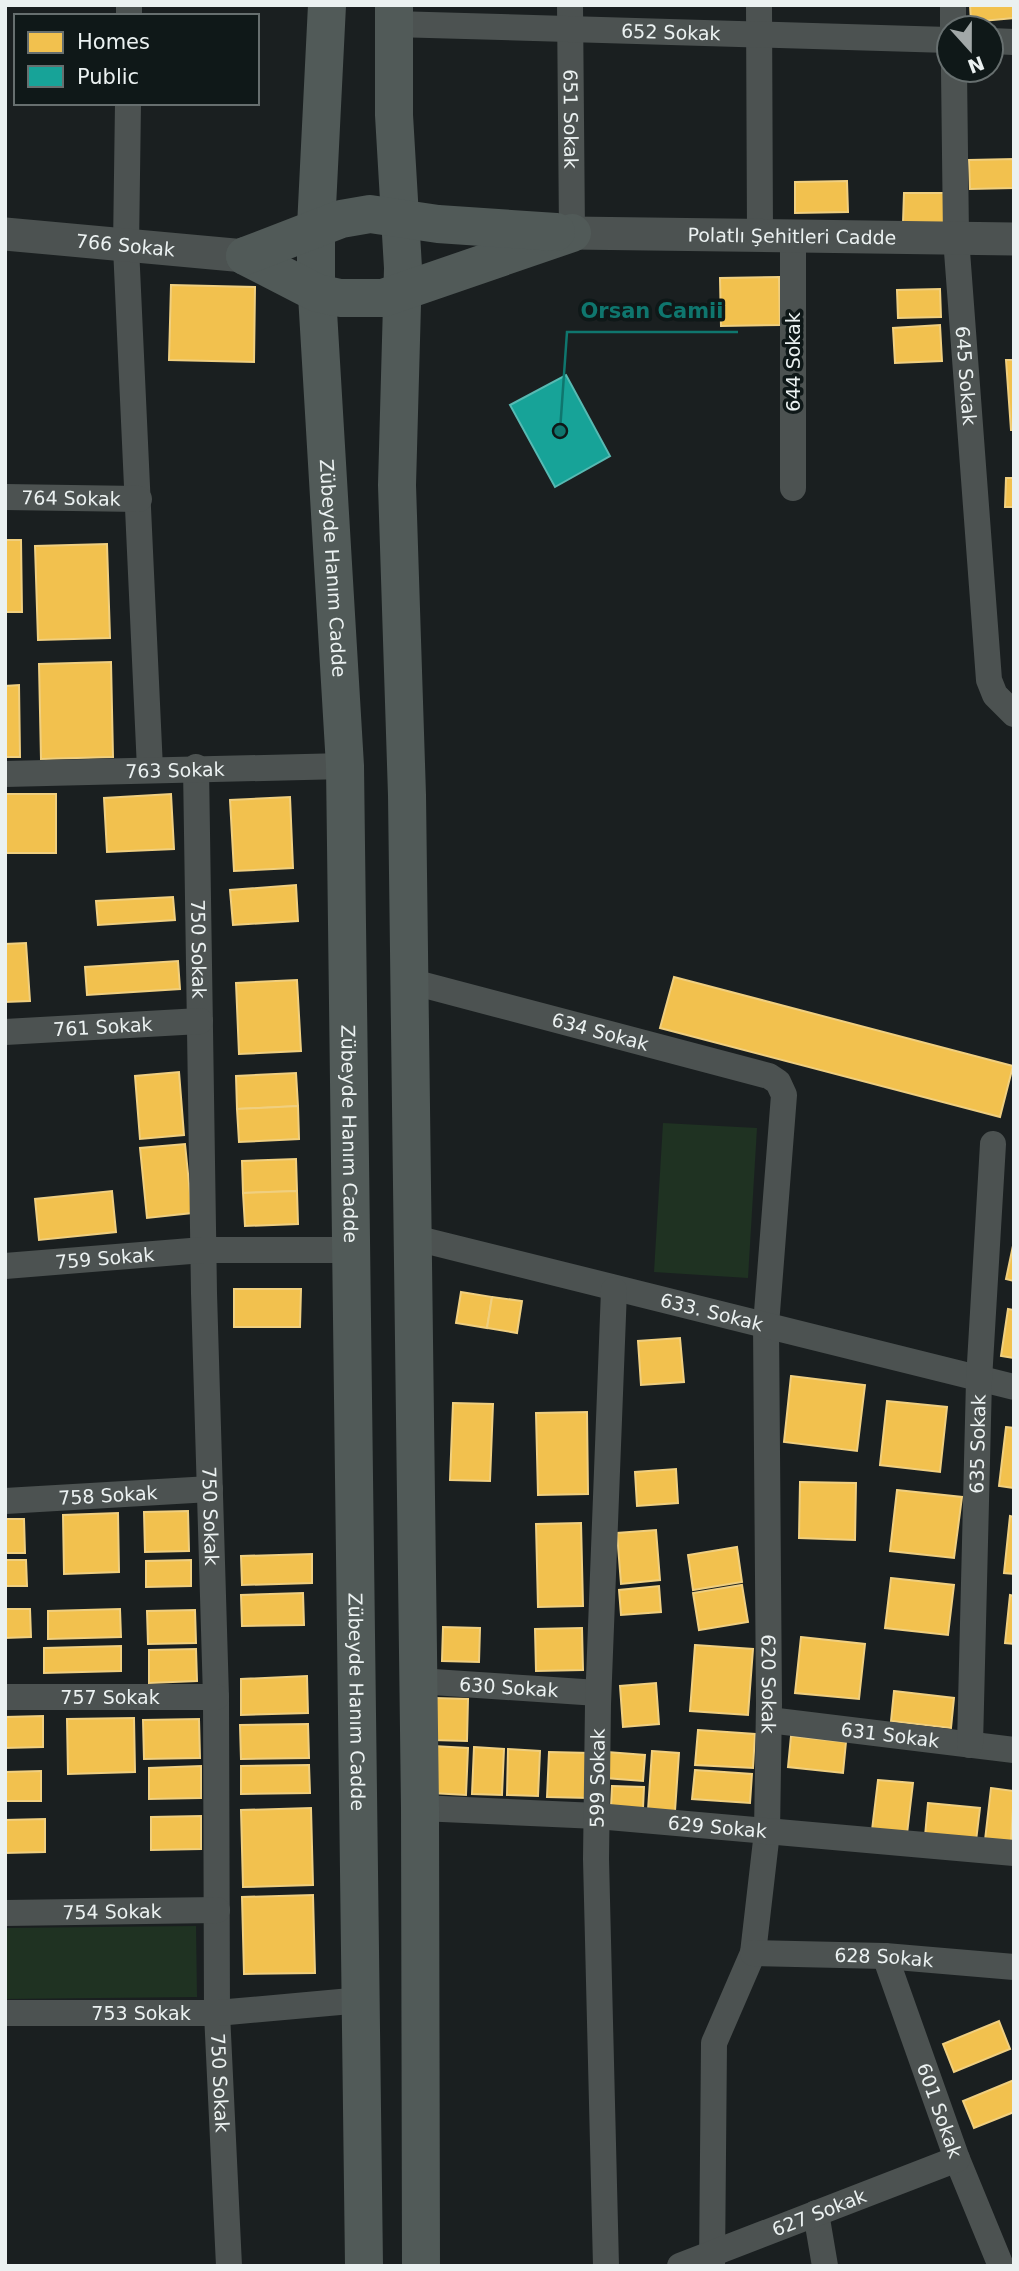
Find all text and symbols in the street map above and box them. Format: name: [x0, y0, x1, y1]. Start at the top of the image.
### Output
legend: [14, 14, 259, 105]
north arrow: [935, 14, 1005, 84]
street label: 652 Sokak: [621, 20, 721, 44]
text: Homes: [77, 30, 150, 54]
text: N: [965, 52, 987, 78]
text: Public: [77, 65, 139, 89]
street label: 651 Sokak: [560, 69, 582, 169]
street label: Polatlı Şehitleri Cadde: [687, 224, 897, 248]
street label: 766 Sokak: [75, 230, 176, 261]
callout: Orsan Camii: [567, 290, 738, 332]
text: Orsan Camii: [580, 299, 724, 323]
street label: 644 Sokak: [782, 312, 804, 412]
street label: 645 Sokak: [952, 325, 981, 426]
street label: Zübeyde Hanım Cadde: [316, 458, 351, 678]
street label: 764 Sokak: [21, 486, 121, 510]
street label: 763 Sokak: [125, 758, 225, 782]
street label: 750 Sokak: [187, 899, 211, 999]
street label: 634 Sokak: [550, 1008, 651, 1055]
street label: 761 Sokak: [53, 1013, 153, 1040]
street label: Zübeyde Hanım Cadde: [337, 1024, 362, 1243]
street label: 759 Sokak: [54, 1243, 155, 1273]
street label: 633. Sokak: [658, 1288, 766, 1335]
street label: 635 Sokak: [965, 1394, 990, 1494]
street label: 750 Sokak: [198, 1466, 223, 1566]
street label: 758 Sokak: [58, 1481, 158, 1509]
street label: Zübeyde Hanım Cadde: [344, 1592, 369, 1811]
street label: 620 Sokak: [757, 1634, 780, 1734]
street label: 630 Sokak: [458, 1673, 559, 1701]
street label: 757 Sokak: [60, 1686, 160, 1708]
street label: 631 Sokak: [839, 1718, 941, 1752]
street label: 599 Sokak: [585, 1728, 609, 1828]
street label: 629 Sokak: [667, 1811, 768, 1842]
street label: 754 Sokak: [62, 1900, 162, 1923]
street label: 628 Sokak: [834, 1944, 934, 1971]
street label: 753 Sokak: [91, 2002, 191, 2024]
street label: 750 Sokak: [207, 2033, 234, 2133]
street label: 601 Sokak: [913, 2060, 967, 2161]
street label: 627 Sokak: [769, 2184, 869, 2240]

